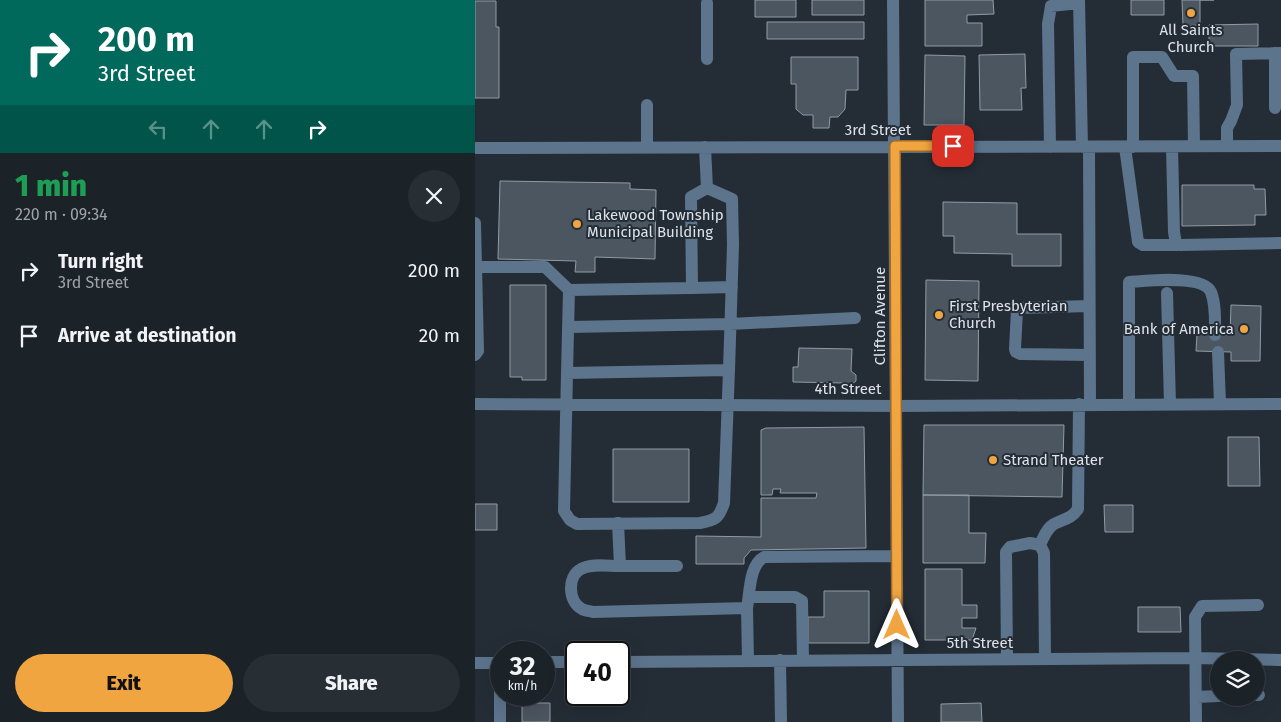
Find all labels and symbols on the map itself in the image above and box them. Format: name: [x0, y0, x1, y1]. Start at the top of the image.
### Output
marker: All Saints Church: [1185, 7, 1197, 19]
place label: All Saints Church: [1159, 21, 1223, 56]
street label: 3rd Street: [845, 121, 912, 139]
pin: [932, 125, 974, 167]
place label: Lakewood Township Municipal Building: [587, 206, 724, 241]
marker: Lakewood Township Municipal Building: [571, 218, 583, 230]
street label: Clifton Avenue: [871, 267, 889, 365]
place label: First Presbyterian Church: [949, 297, 1068, 332]
marker: First Presbyterian Church: [933, 309, 945, 321]
place label: Bank of America: [1124, 320, 1234, 338]
marker: Bank of America: [1238, 323, 1250, 335]
street label: 4th Street: [815, 380, 882, 398]
place label: Strand Theater: [1003, 451, 1104, 469]
marker: Strand Theater: [987, 454, 999, 466]
position arrow: [870, 598, 922, 650]
street label: 5th Street: [947, 634, 1014, 652]
speed limit sign: 40: [565, 641, 630, 706]

